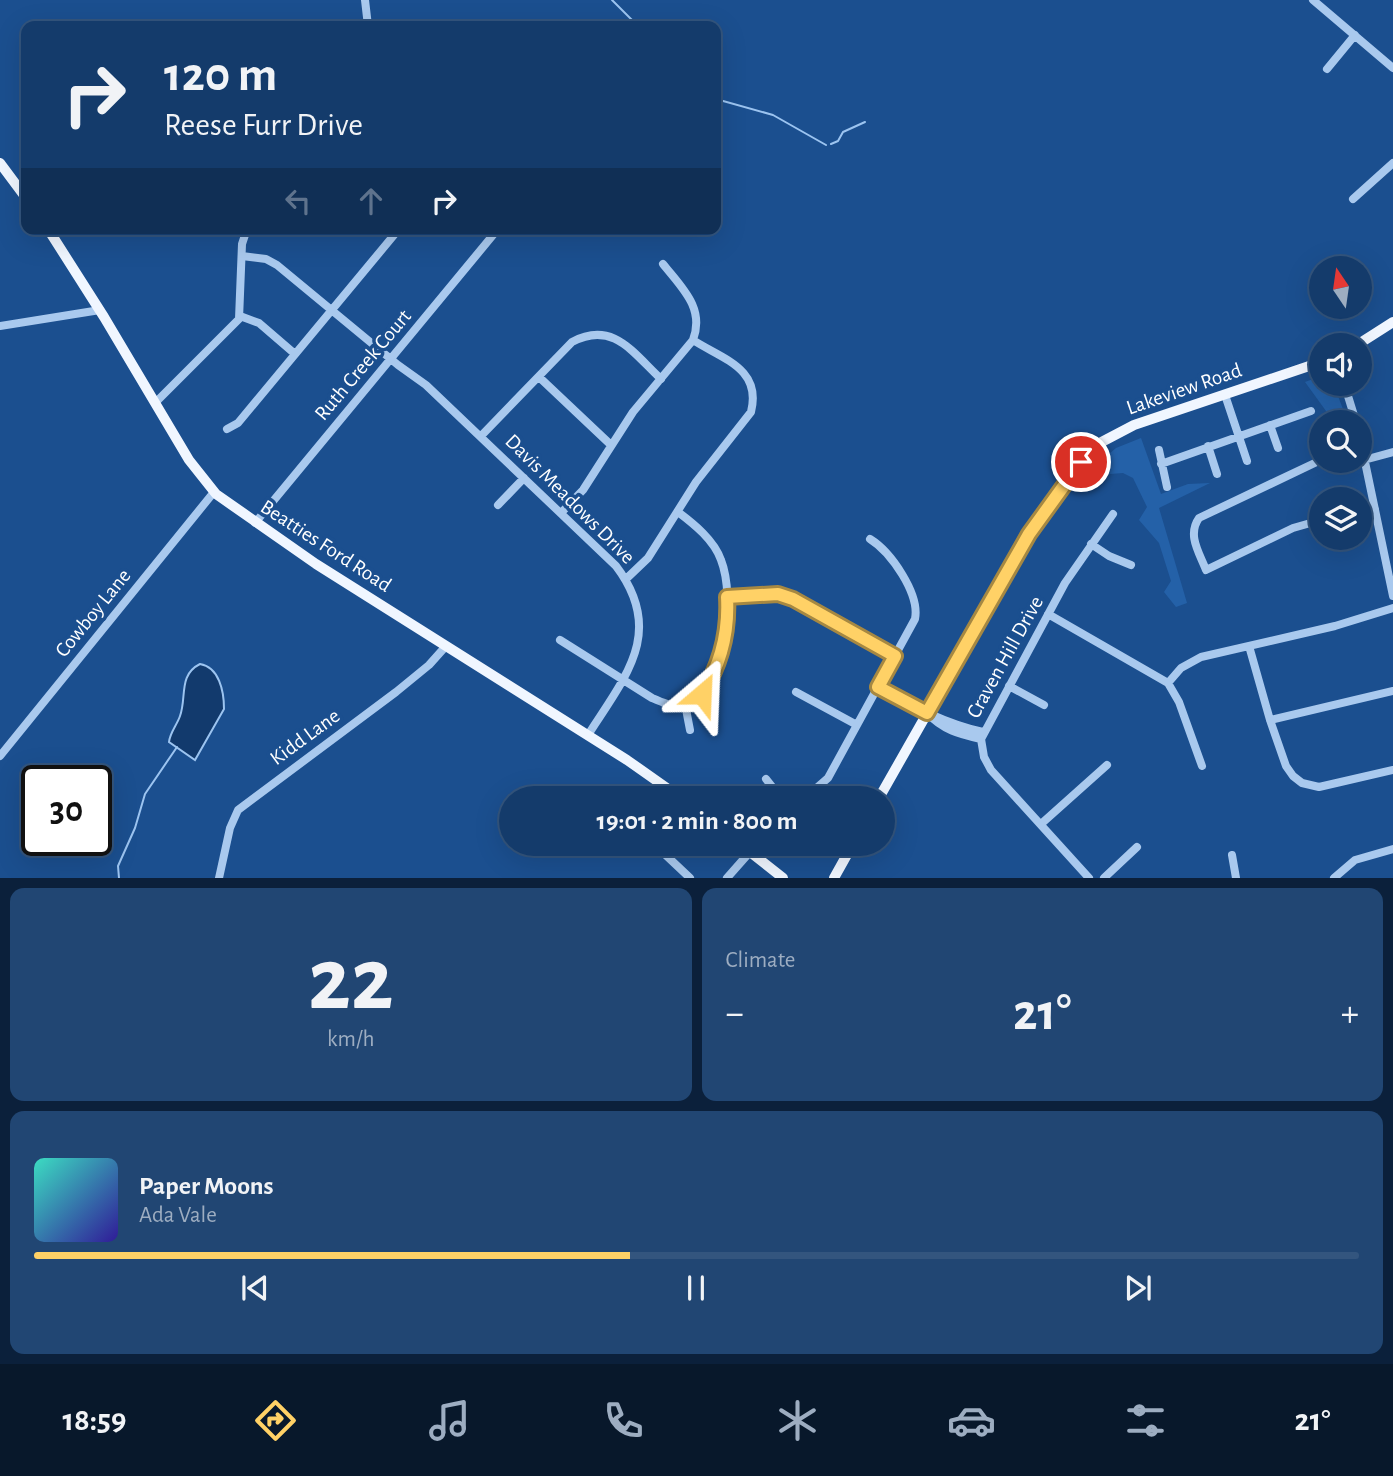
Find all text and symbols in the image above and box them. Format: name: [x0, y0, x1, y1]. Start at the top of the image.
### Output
icon: right: [49, 49, 140, 140]
text: 120 m: [164, 51, 277, 100]
text: Reese Furr Drive: [164, 109, 363, 141]
icon: left: [279, 182, 317, 220]
icon: ahead: [352, 182, 390, 220]
icon: right: [425, 182, 463, 220]
north arrow: [1309, 256, 1372, 318]
map controls: [1309, 256, 1372, 550]
street label: Ruth Creek Court: [311, 305, 415, 424]
button: sound: [1309, 333, 1372, 396]
street label: Lakeview Road: [1124, 359, 1244, 419]
button: search: [1309, 410, 1372, 473]
street label: Davis Meadows Drive: [501, 430, 639, 568]
pin: [1051, 432, 1111, 492]
icon: arrive: [1062, 443, 1100, 481]
button: layers: [1309, 487, 1372, 550]
street label: Beatties Ford Road: [257, 496, 395, 596]
street label: Cowboy Lane: [51, 565, 135, 661]
street label: Craven Hill Drive: [963, 592, 1047, 722]
position arrow: [665, 657, 739, 731]
street label: Kidd Lane: [266, 705, 344, 769]
speed limit sign: 30: [21, 765, 112, 856]
text: 19:01 · 2 min · 800 m: [597, 808, 797, 834]
text: 22: [308, 935, 394, 1026]
text: Climate: [726, 949, 795, 972]
text: 21°: [1013, 987, 1071, 1039]
text: −: [726, 995, 744, 1033]
text: +: [1341, 995, 1359, 1033]
text: km/h: [327, 1028, 374, 1051]
text: Paper Moons: [139, 1173, 274, 1199]
text: Ada Vale: [139, 1204, 217, 1227]
icon: previous: [236, 1269, 274, 1307]
icon: pause: [677, 1269, 715, 1307]
icon: next: [1119, 1269, 1157, 1307]
icon: directions: [251, 1396, 300, 1445]
icon: music: [425, 1396, 474, 1445]
icon: phone: [599, 1396, 648, 1445]
icon: climate: [773, 1396, 822, 1445]
icon: car: [947, 1396, 996, 1445]
icon: filters: [1121, 1396, 1170, 1445]
text: 18:59: [62, 1404, 126, 1436]
text: 21°: [1295, 1404, 1331, 1436]

